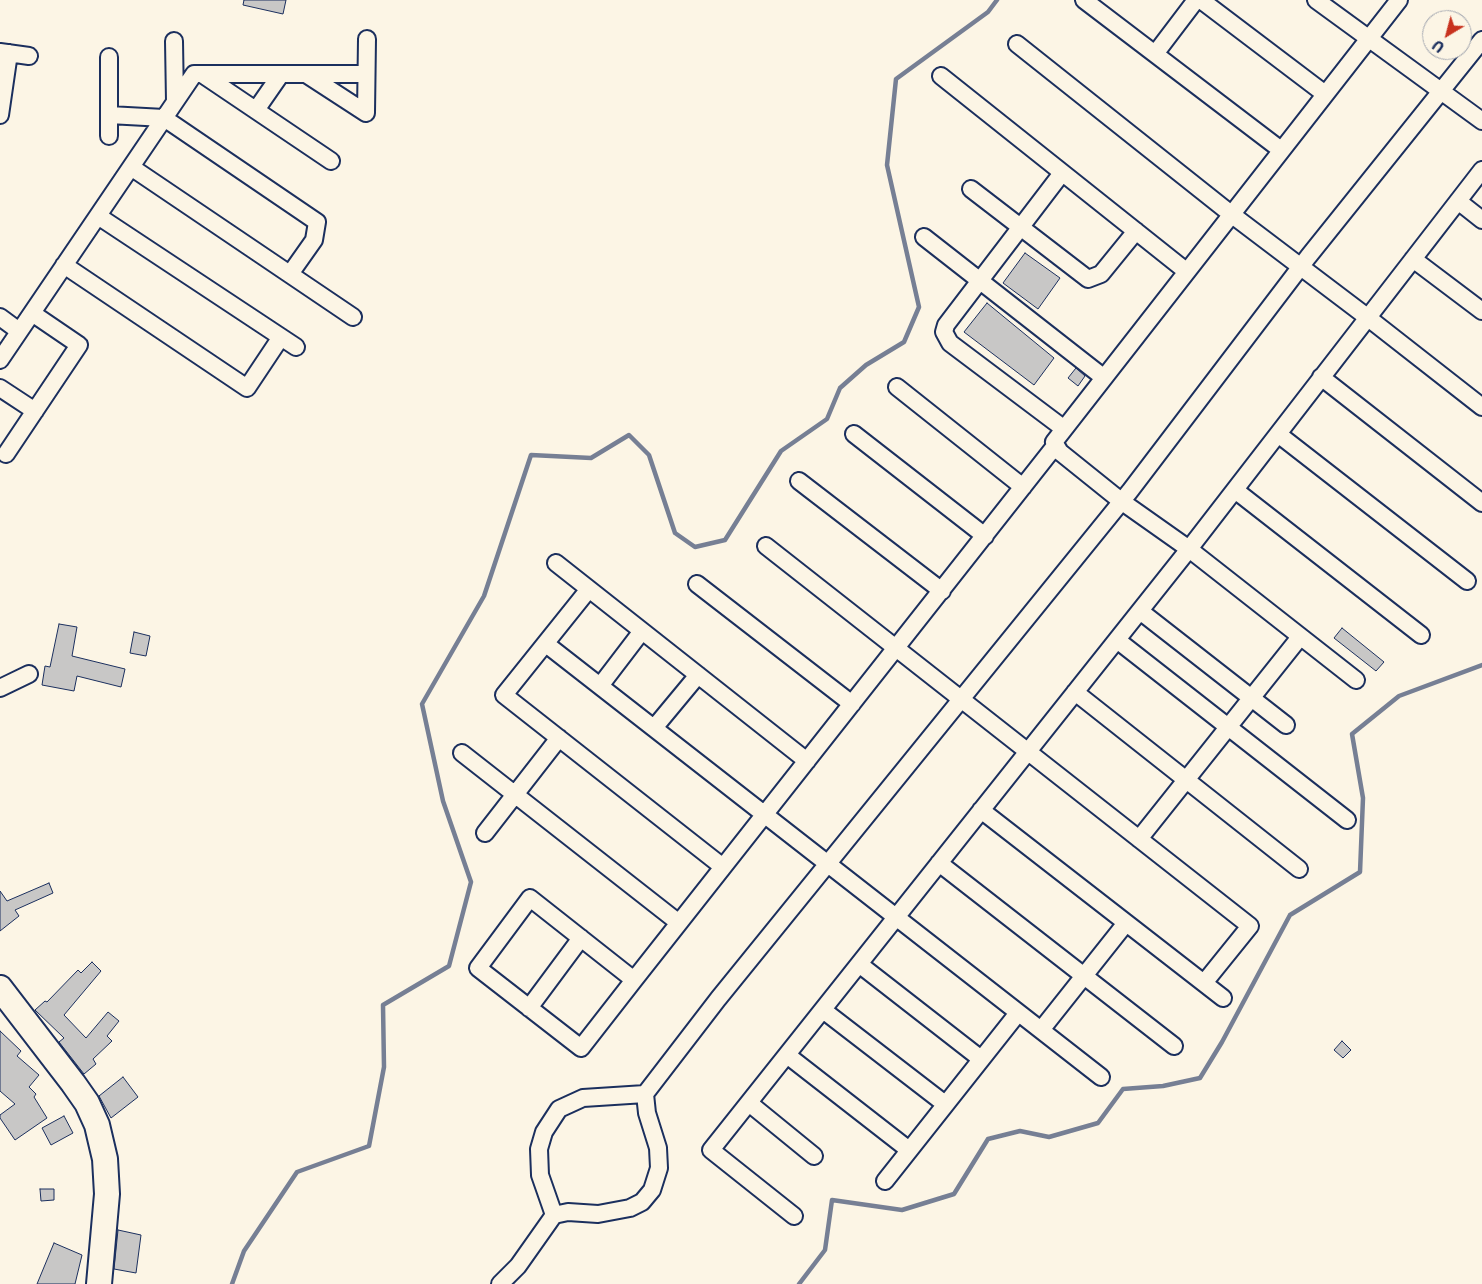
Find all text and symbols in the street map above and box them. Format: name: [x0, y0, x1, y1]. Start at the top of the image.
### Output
north arrow: [1422, 10, 1472, 60]
text: U: [1428, 35, 1449, 58]

